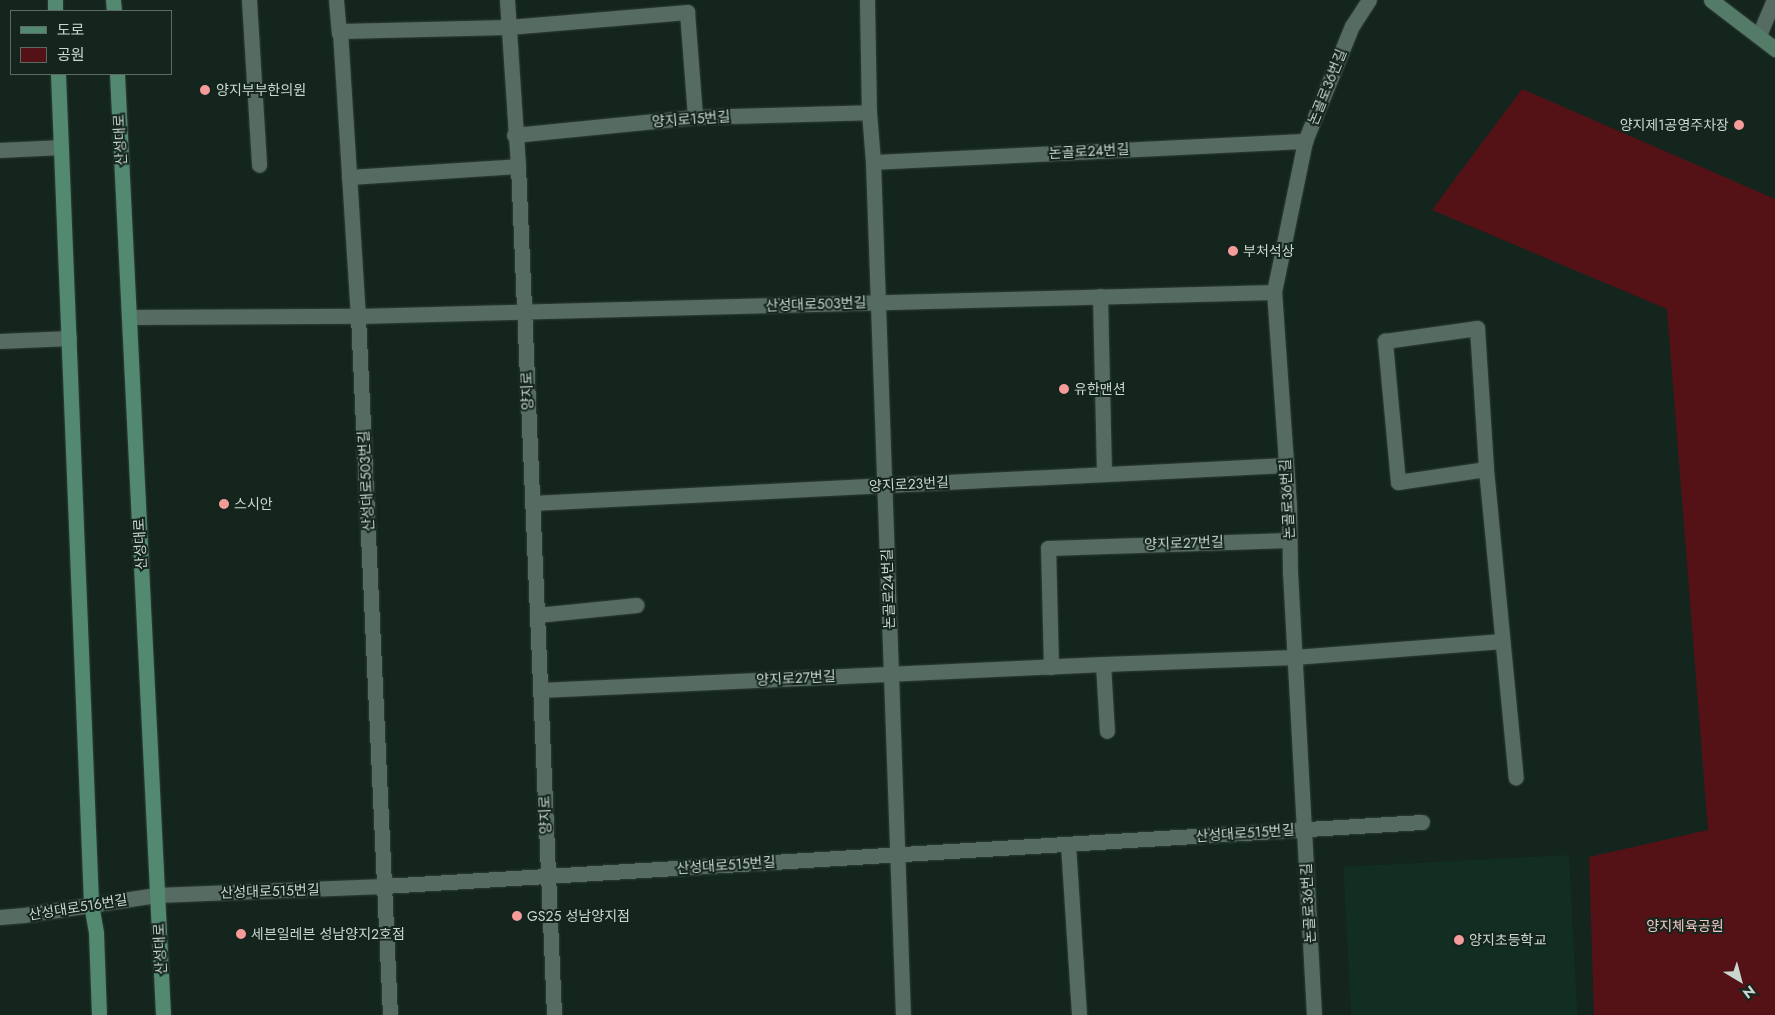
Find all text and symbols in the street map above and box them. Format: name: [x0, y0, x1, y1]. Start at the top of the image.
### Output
legend: [10, 10, 172, 75]
text: 도로: [57, 19, 85, 41]
text: 공원: [57, 44, 85, 66]
street label: 논골로36번길: [1304, 47, 1350, 127]
place label: 양지부부한의원: [216, 82, 306, 98]
marker: 양지부부한의원: [198, 83, 212, 97]
street label: 양지로15번길: [651, 108, 731, 130]
street label: 산성대로: [110, 114, 130, 166]
place label: 양지제1공영주차장: [1620, 117, 1729, 133]
marker: 양지제1공영주차장: [1733, 119, 1745, 131]
street label: 논골로24번길: [1048, 141, 1130, 161]
place label: 부처석상: [1243, 243, 1295, 259]
marker: 부처석상: [1227, 245, 1239, 257]
street label: 산성대로503번길: [765, 294, 867, 314]
street label: 양지로: [518, 371, 536, 411]
place label: 유한맨션: [1074, 381, 1126, 397]
marker: 유한맨션: [1058, 383, 1070, 395]
street label: 산성대로503번길: [355, 430, 377, 532]
street label: 논골로36번길: [1277, 459, 1297, 539]
street label: 양지로23번길: [869, 474, 949, 494]
place label: 스시안: [234, 496, 273, 512]
marker: 스시안: [218, 498, 230, 510]
street label: 산성대로: [130, 518, 150, 570]
street label: 양지로27번길: [1144, 533, 1224, 553]
street label: 논골로24번길: [878, 548, 898, 630]
street label: 양지로27번길: [756, 668, 836, 688]
street label: 양지로: [536, 795, 554, 835]
street label: 산성대로515번길: [1195, 821, 1295, 845]
street label: 산성대로515번길: [676, 853, 776, 877]
street label: 논골로36번길: [1298, 863, 1318, 943]
street label: 산성대로515번길: [220, 881, 320, 901]
street label: 산성대로516번길: [28, 891, 128, 923]
place label: GS25 성남양지점: [527, 908, 630, 924]
marker: GS25 성남양지점: [511, 910, 523, 922]
park label: 양지체육공원: [1646, 918, 1724, 934]
street label: 산성대로: [150, 923, 170, 975]
place label: 세븐일레븐 성남양지2호점: [251, 926, 405, 942]
marker: 세븐일레븐 성남양지2호점: [235, 928, 247, 940]
place label: 양지초등학교: [1469, 932, 1546, 948]
marker: 양지초등학교: [1453, 934, 1465, 946]
north arrow: [1715, 955, 1765, 1005]
text: N: [1739, 981, 1759, 1003]

